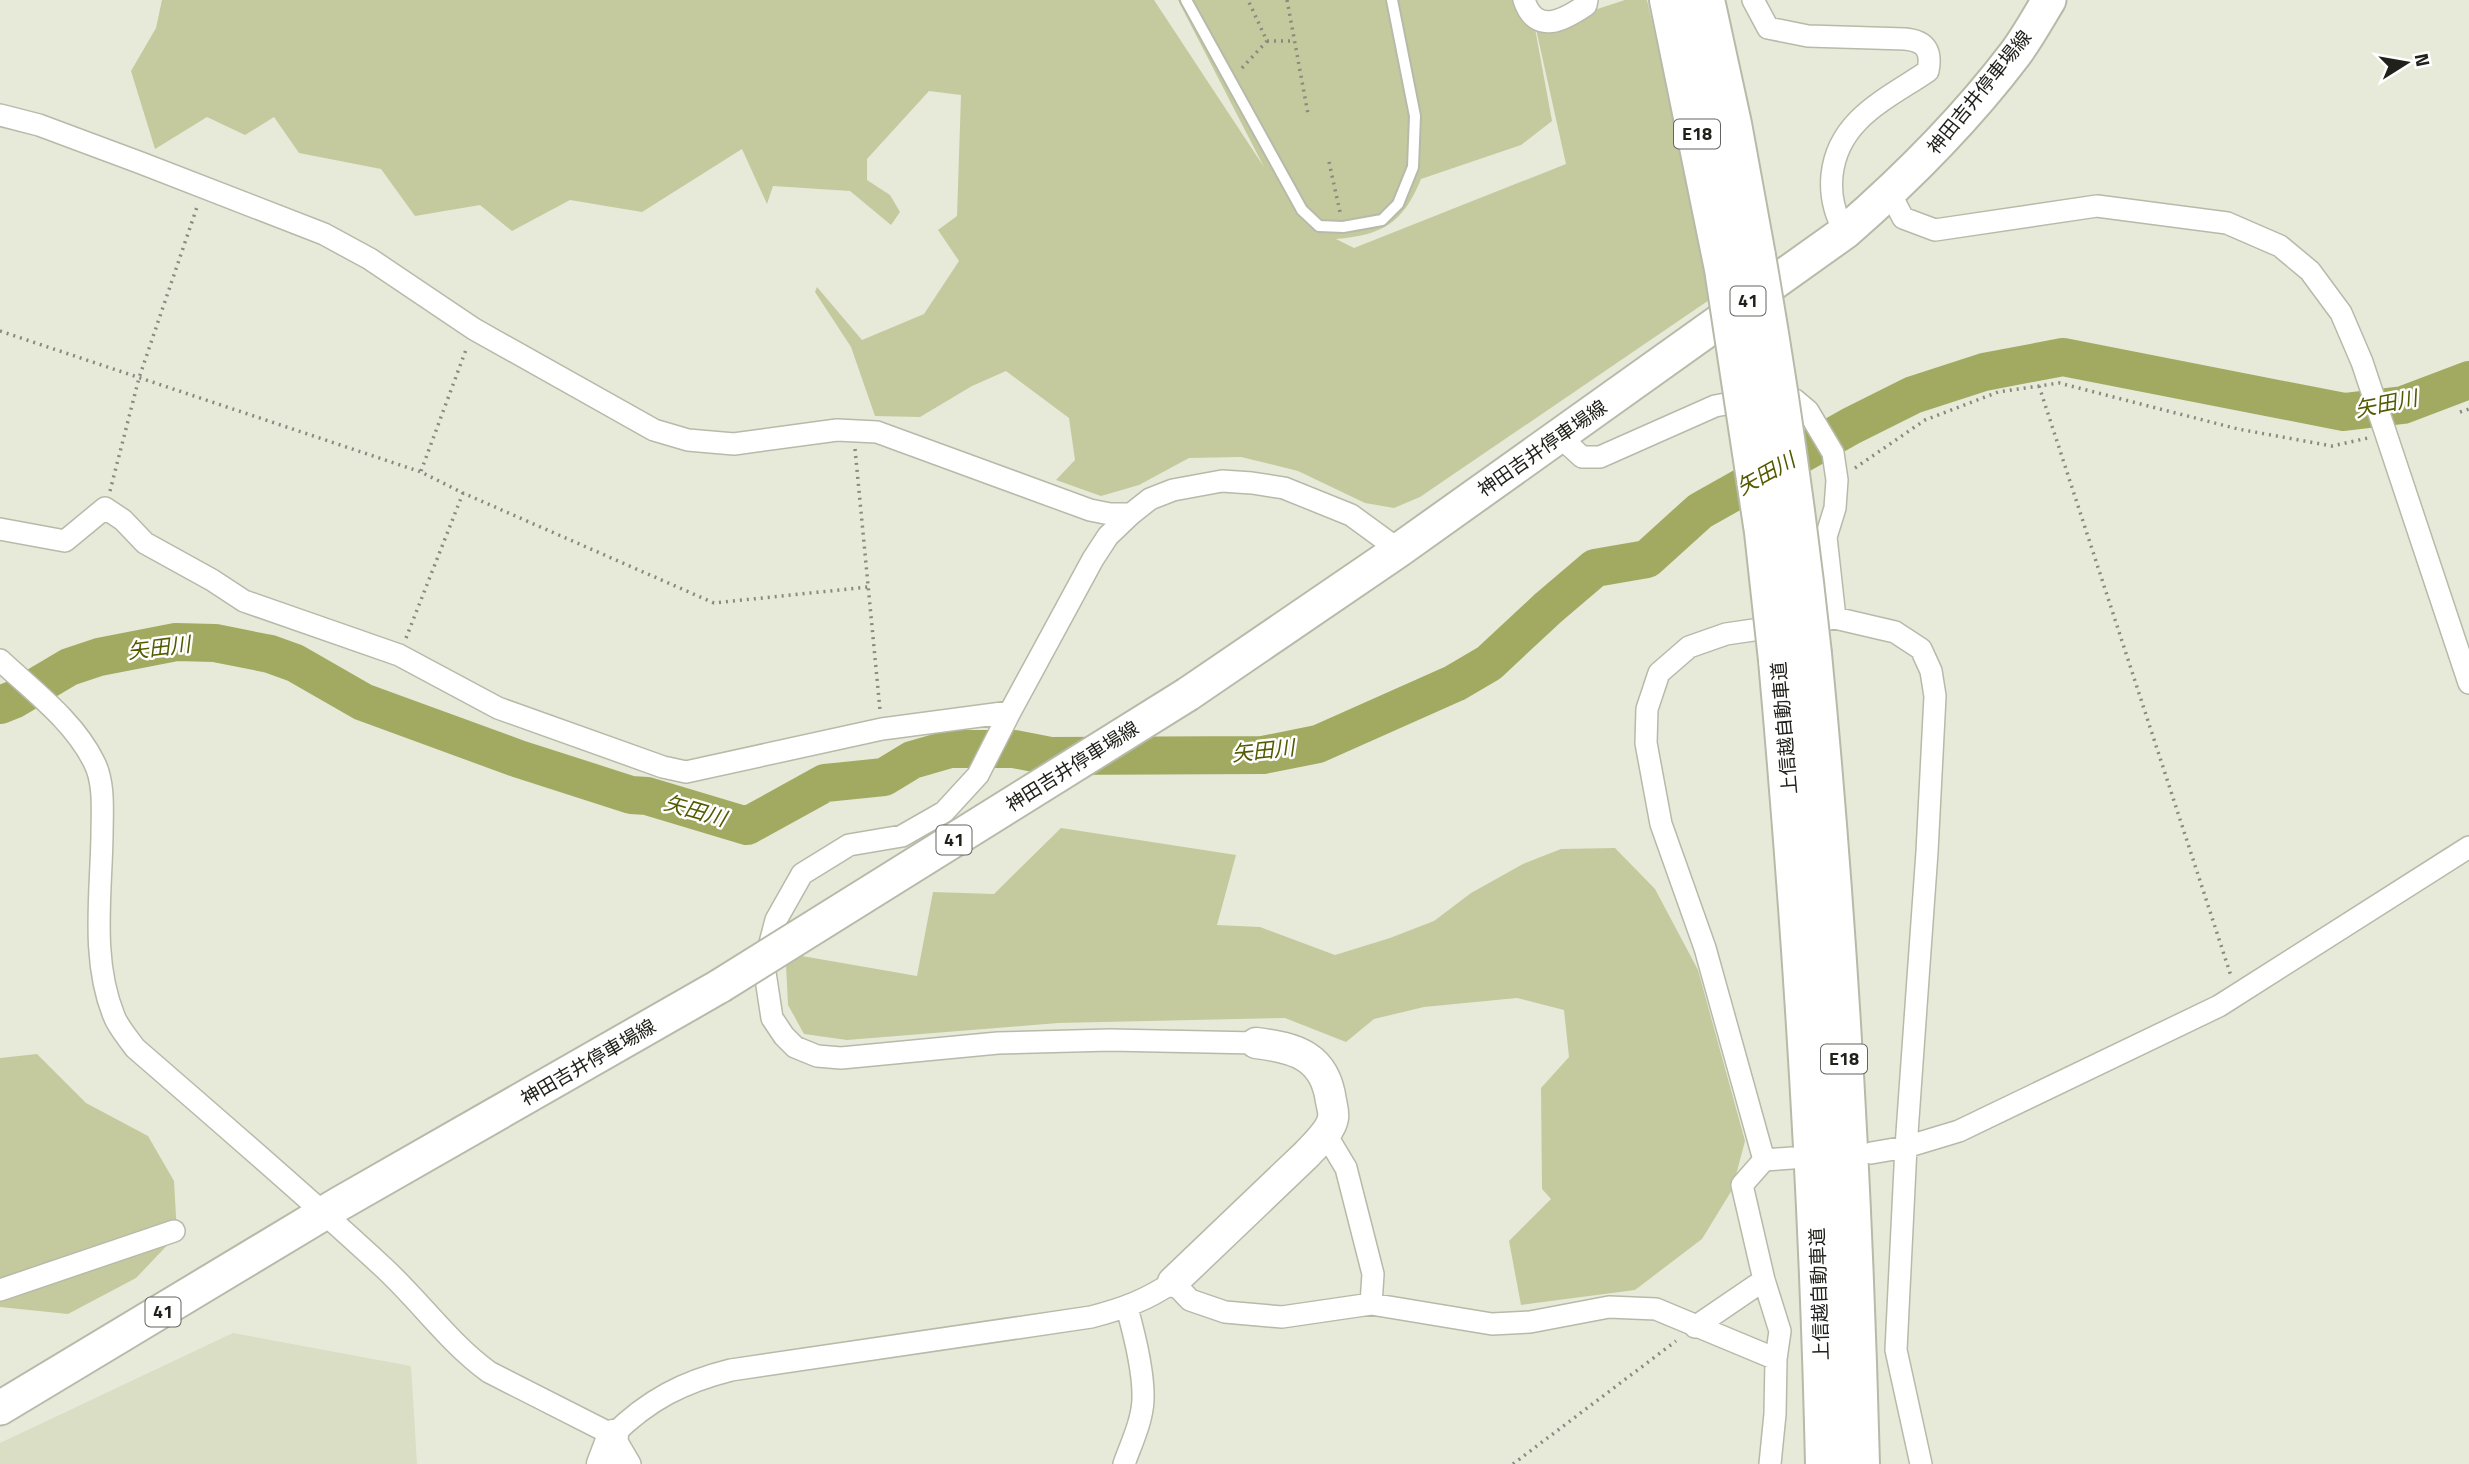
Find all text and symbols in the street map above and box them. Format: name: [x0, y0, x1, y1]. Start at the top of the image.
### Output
street label: 神田吉井停車場線: [1920, 23, 2038, 160]
north arrow: [2371, 28, 2441, 98]
text: N: [2408, 50, 2439, 69]
road number: E18: [1674, 119, 1720, 148]
road number: 41: [1730, 286, 1766, 316]
water label: 矢田川: [2352, 381, 2422, 425]
street label: 神田吉井停車場線: [1471, 392, 1612, 503]
water label: 矢田川: [1730, 443, 1803, 502]
water label: 矢田川: [126, 627, 194, 667]
street label: 上信越自動車道: [1763, 661, 1804, 796]
street label: 神田吉井停車場線: [1000, 713, 1144, 818]
water label: 矢田川: [1230, 731, 1298, 769]
water label: 矢田川: [661, 786, 732, 835]
road number: 41: [936, 826, 972, 854]
street label: 神田吉井停車場線: [515, 1011, 661, 1112]
road number: E18: [1821, 1044, 1867, 1074]
street label: 上信越自動車道: [1802, 1227, 1835, 1361]
road number: 41: [146, 1297, 180, 1326]

